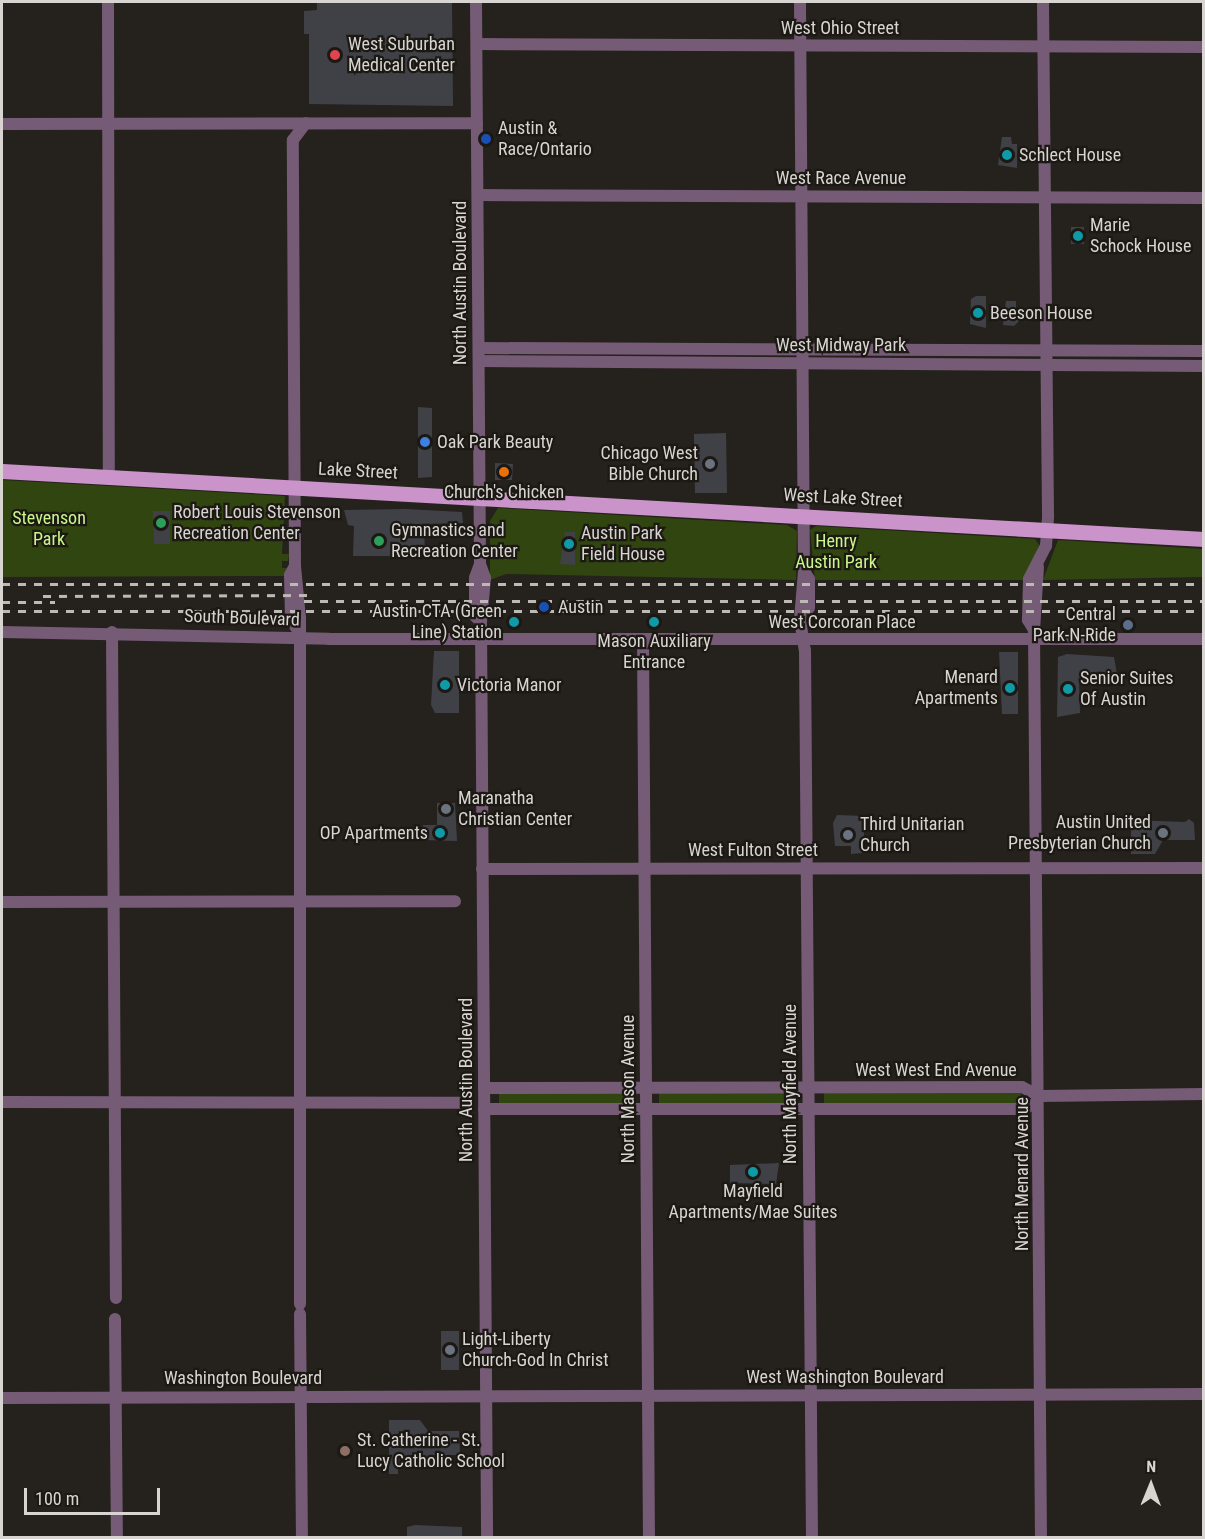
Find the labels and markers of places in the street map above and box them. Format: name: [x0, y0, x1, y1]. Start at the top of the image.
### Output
place label: West Suburban Medical Center: [348, 34, 455, 76]
marker: West Suburban Medical Center: [326, 46, 344, 64]
place label: Austin & Race/Ontario: [498, 118, 592, 160]
marker: Austin & Race/Ontario: [479, 132, 493, 146]
place label: Schlect House: [1019, 144, 1121, 166]
marker: Schlect House: [1000, 148, 1014, 162]
place label: Marie Schock House: [1090, 215, 1191, 258]
marker: Marie Schock House: [1071, 229, 1085, 243]
place label: Beeson House: [990, 302, 1092, 324]
marker: Beeson House: [971, 306, 985, 320]
place label: Oak Park Beauty: [437, 431, 553, 453]
marker: Oak Park Beauty: [418, 435, 432, 449]
place label: Chicago West Bible Church: [601, 443, 698, 486]
marker: Chicago West Bible Church: [703, 457, 717, 471]
marker: Church's Chicken: [497, 465, 511, 479]
place label: Church's Chicken: [444, 481, 564, 503]
place label: Robert Louis Stevenson Recreation Center: [173, 502, 341, 544]
marker: Robert Louis Stevenson Recreation Center: [154, 516, 168, 530]
place label: Gymnastics and Recreation Center: [391, 520, 518, 562]
place label: Austin Park Field House: [581, 523, 665, 566]
marker: Gymnastics and Recreation Center: [372, 534, 386, 548]
marker: Austin Park Field House: [562, 537, 576, 551]
place label: Austin: [558, 596, 603, 618]
marker: Austin: [535, 598, 553, 616]
place label: Austin CTA (Green Line) Station: [372, 601, 502, 644]
place label: Central Park-N-Ride: [1033, 604, 1116, 646]
marker: Austin CTA (Green Line) Station: [507, 615, 521, 629]
marker: Mason Auxiliary Entrance: [647, 615, 661, 629]
marker: Central Park-N-Ride: [1121, 618, 1135, 632]
place label: Mason Auxiliary Entrance: [597, 631, 711, 674]
place label: Menard Apartments: [915, 667, 998, 710]
place label: Senior Suites Of Austin: [1080, 668, 1173, 710]
place label: Victoria Manor: [457, 674, 562, 696]
marker: Victoria Manor: [438, 678, 452, 692]
marker: Menard Apartments: [1003, 681, 1017, 695]
marker: Senior Suites Of Austin: [1061, 682, 1075, 696]
place label: Maranatha Christian Center: [458, 788, 572, 830]
marker: Maranatha Christian Center: [439, 802, 453, 816]
place label: Austin United Presbyterian Church: [1008, 812, 1151, 854]
place label: Third Unitarian Church: [860, 814, 964, 856]
place label: OP Apartments: [320, 822, 428, 844]
marker: OP Apartments: [433, 826, 447, 840]
marker: Austin United Presbyterian Church: [1156, 826, 1170, 840]
marker: Third Unitarian Church: [841, 828, 855, 842]
marker: Mayfield Apartments/Mae Suites: [746, 1165, 760, 1179]
place label: Mayfield Apartments/Mae Suites: [669, 1181, 837, 1224]
place label: Light-Liberty Church-God In Christ: [462, 1329, 609, 1372]
marker: Light-Liberty Church-God In Christ: [443, 1343, 457, 1357]
place label: St. Catherine - St. Lucy Catholic School: [357, 1430, 505, 1472]
marker: St. Catherine - St. Lucy Catholic School: [338, 1444, 352, 1458]

